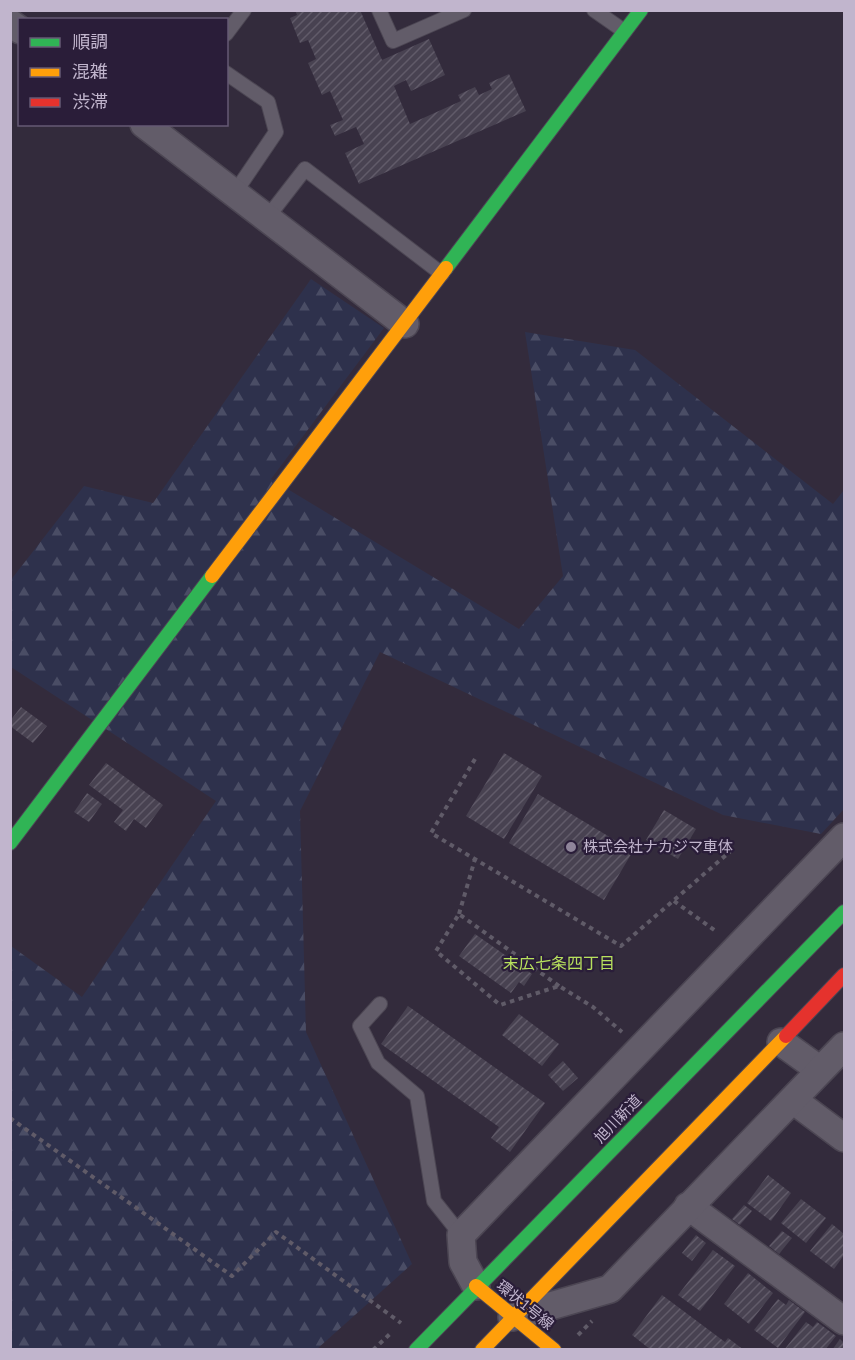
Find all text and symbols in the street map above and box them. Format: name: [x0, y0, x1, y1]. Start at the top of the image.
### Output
legend: [18, 18, 228, 126]
text: 順調: [72, 30, 108, 53]
text: 混雑: [72, 60, 108, 83]
text: 渋滞: [72, 90, 108, 113]
place label: 株式会社ナカジマ車体: [583, 837, 733, 856]
marker: 株式会社ナカジマ車体: [564, 840, 578, 854]
district label: 末広七条四丁目: [503, 953, 615, 973]
street label: 旭川新道: [590, 1090, 645, 1147]
street label: 環状1号線: [493, 1276, 558, 1333]

